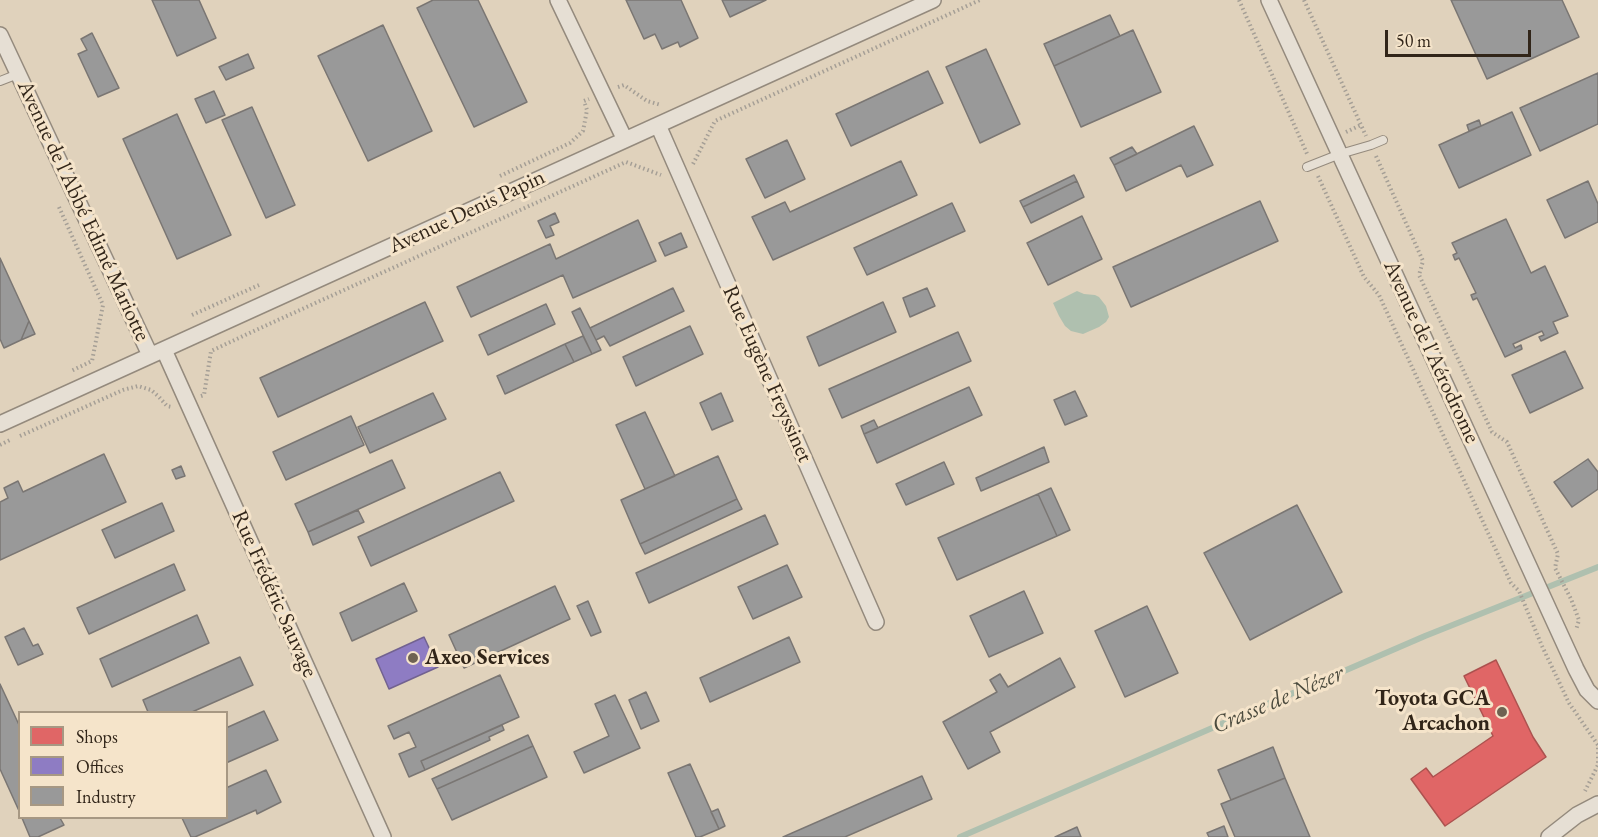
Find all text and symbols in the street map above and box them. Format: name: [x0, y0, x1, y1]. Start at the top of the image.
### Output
scale bar: [1388, 18, 1534, 56]
text: 50 m: [1396, 29, 1431, 52]
street label: Avenue de l'Abbé Edimé Mariotte: [11, 76, 155, 346]
street label: Avenue Denis Papin: [385, 164, 549, 260]
street label: Avenue de l'Aérodrome: [1377, 256, 1485, 448]
street label: Rue Eugène Freyssinet: [716, 282, 818, 466]
street label: Rue Frédéric Sauvage: [225, 506, 323, 682]
place label: Axeo Services: [425, 645, 549, 671]
marker: Axeo Services: [406, 651, 420, 665]
water label: Crasse de Nézer: [1208, 659, 1348, 741]
place label: Toyota GCA Arcachon: [1375, 686, 1490, 738]
marker: Toyota GCA Arcachon: [1495, 705, 1509, 719]
legend: [18, 711, 228, 819]
text: Shops: [76, 725, 118, 748]
text: Offices: [76, 755, 124, 778]
text: Industry: [76, 785, 136, 808]

